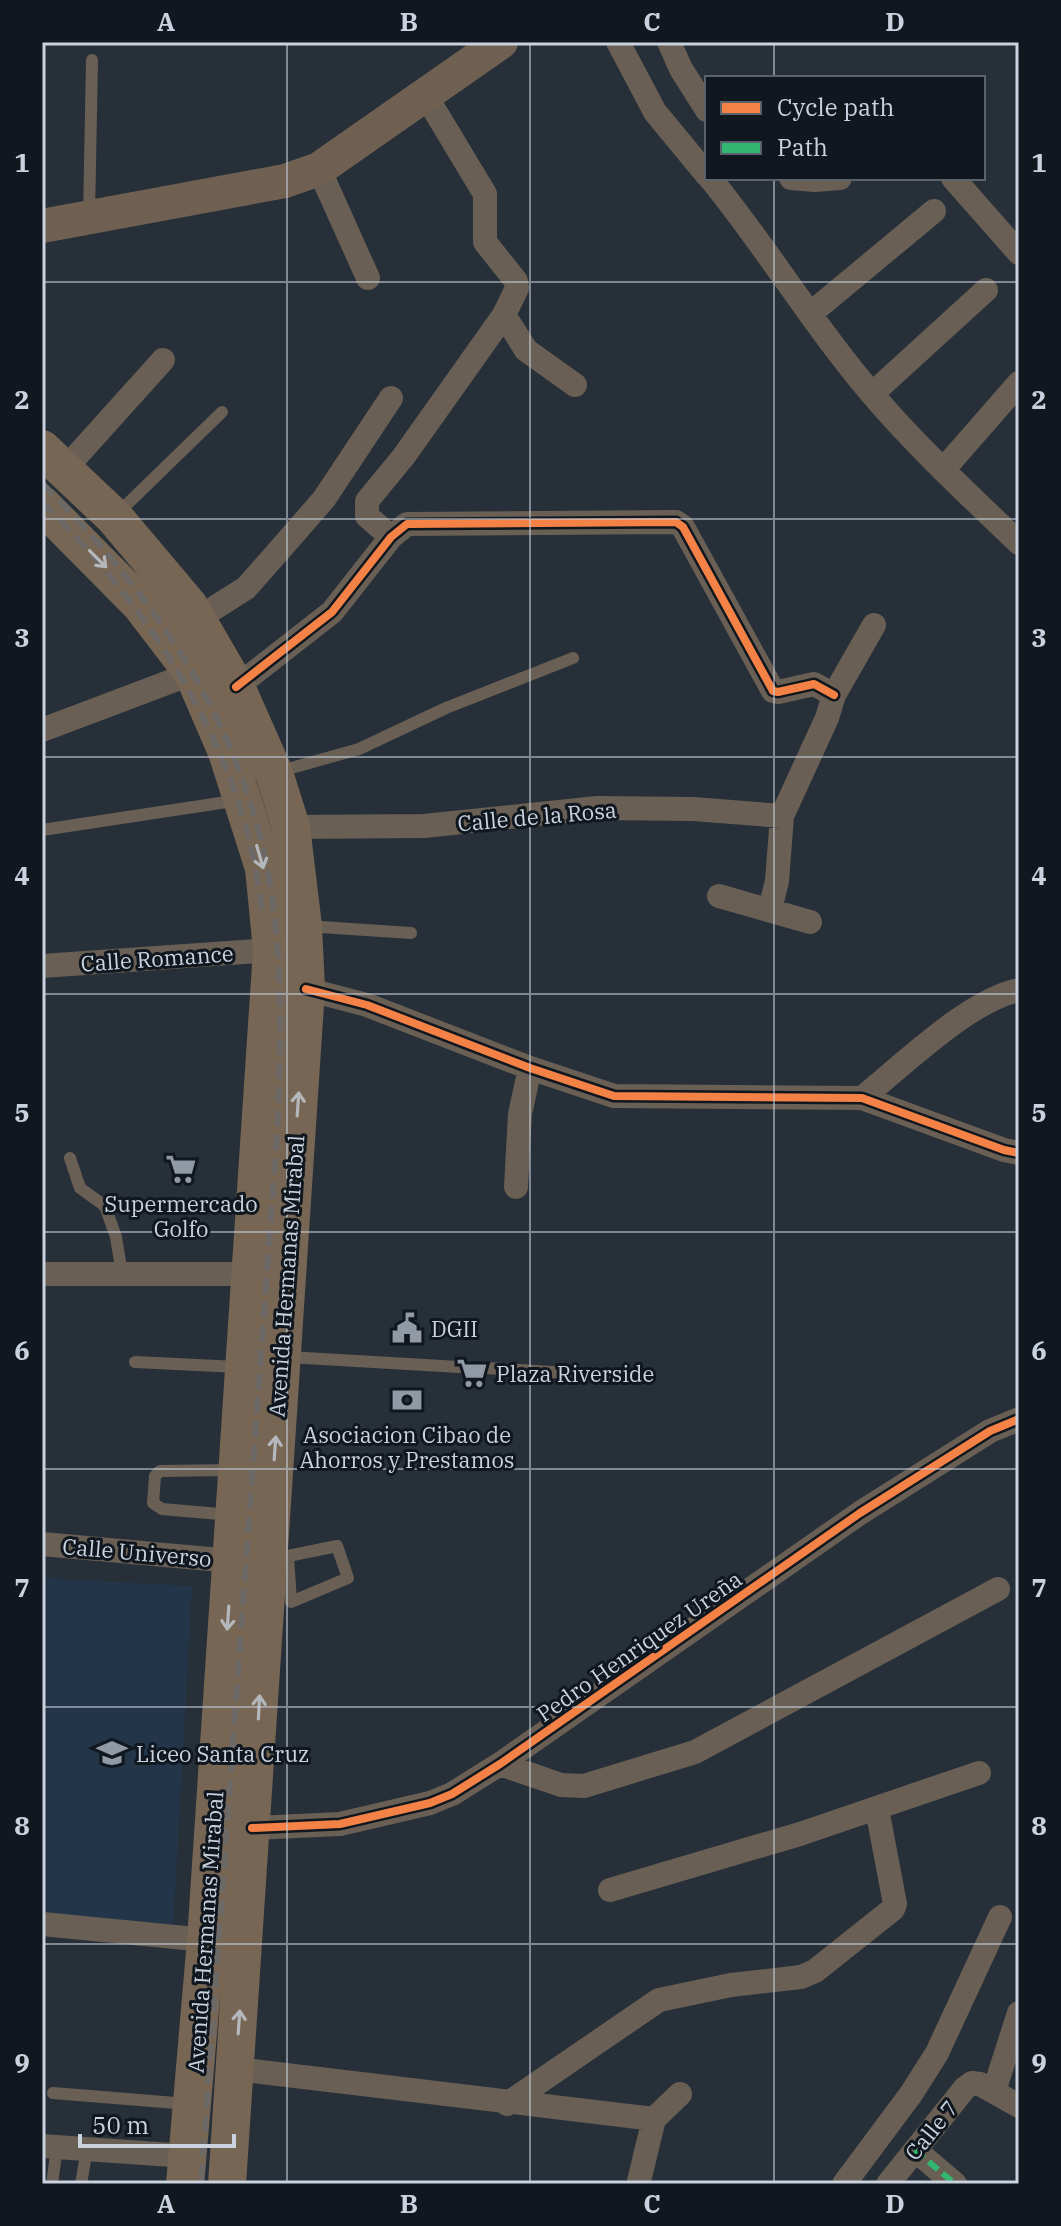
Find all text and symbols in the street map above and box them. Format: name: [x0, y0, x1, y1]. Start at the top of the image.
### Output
text: A: [157, 4, 175, 38]
text: B: [400, 4, 418, 38]
text: C: [643, 4, 661, 38]
text: D: [885, 4, 905, 38]
legend: [705, 76, 985, 180]
text: Cycle path: [777, 91, 894, 123]
text: Path: [777, 131, 828, 163]
text: 1: [14, 145, 30, 179]
text: 1: [1031, 145, 1047, 179]
text: 2: [14, 382, 30, 416]
text: 2: [1031, 382, 1047, 416]
one-way arrow: [88, 549, 107, 568]
text: 3: [14, 620, 30, 654]
text: 3: [1031, 620, 1047, 654]
street label: Calle de la Rosa: [456, 795, 618, 837]
one-way arrow: [253, 843, 268, 869]
text: 4: [14, 858, 30, 892]
text: 4: [1031, 858, 1047, 892]
street label: Calle Romance: [80, 938, 234, 978]
one-way arrow: [291, 1091, 306, 1118]
text: 5: [14, 1095, 30, 1129]
text: 5: [1031, 1095, 1047, 1129]
street label: Avenida Hermanas Mirabal: [262, 1134, 310, 1418]
supermarket icon: Supermercado Golfo: [164, 1152, 198, 1186]
place label: Supermercado Golfo: [104, 1189, 258, 1243]
public building icon: DGII: [390, 1311, 424, 1345]
place label: DGII: [431, 1314, 478, 1343]
text: 6: [14, 1333, 30, 1367]
text: 6: [1031, 1333, 1047, 1367]
supermarket icon: Plaza Riverside: [455, 1356, 489, 1390]
place label: Plaza Riverside: [496, 1359, 654, 1388]
bank icon: Asociacion Cibao de Ahorros y Prestamos: [390, 1383, 424, 1417]
place label: Asociacion Cibao de Ahorros y Prestamos: [299, 1420, 515, 1474]
one-way arrow: [268, 1435, 283, 1462]
street label: Calle Universo: [61, 1531, 213, 1573]
street label: Pedro Henriquez Ureña: [531, 1564, 747, 1728]
text: 7: [14, 1570, 30, 1604]
text: 7: [1031, 1570, 1047, 1604]
one-way arrow: [220, 1604, 235, 1631]
one-way arrow: [252, 1694, 267, 1721]
school or university icon: Liceo Santa Cruz: [95, 1736, 129, 1770]
place label: Liceo Santa Cruz: [136, 1739, 309, 1768]
street label: Avenida Hermanas Mirabal: [181, 1790, 229, 2074]
text: 8: [14, 1808, 30, 1842]
text: 8: [1031, 1808, 1047, 1842]
one-way arrow: [232, 2009, 247, 2036]
text: 9: [14, 2045, 30, 2079]
text: 9: [1031, 2045, 1047, 2079]
street label: Calle 7: [898, 2094, 964, 2166]
scale bar: [80, 2098, 234, 2148]
text: 50 m: [92, 2109, 149, 2141]
text: A: [157, 2186, 175, 2220]
text: B: [400, 2186, 418, 2220]
text: C: [643, 2186, 661, 2220]
text: D: [885, 2186, 905, 2220]

